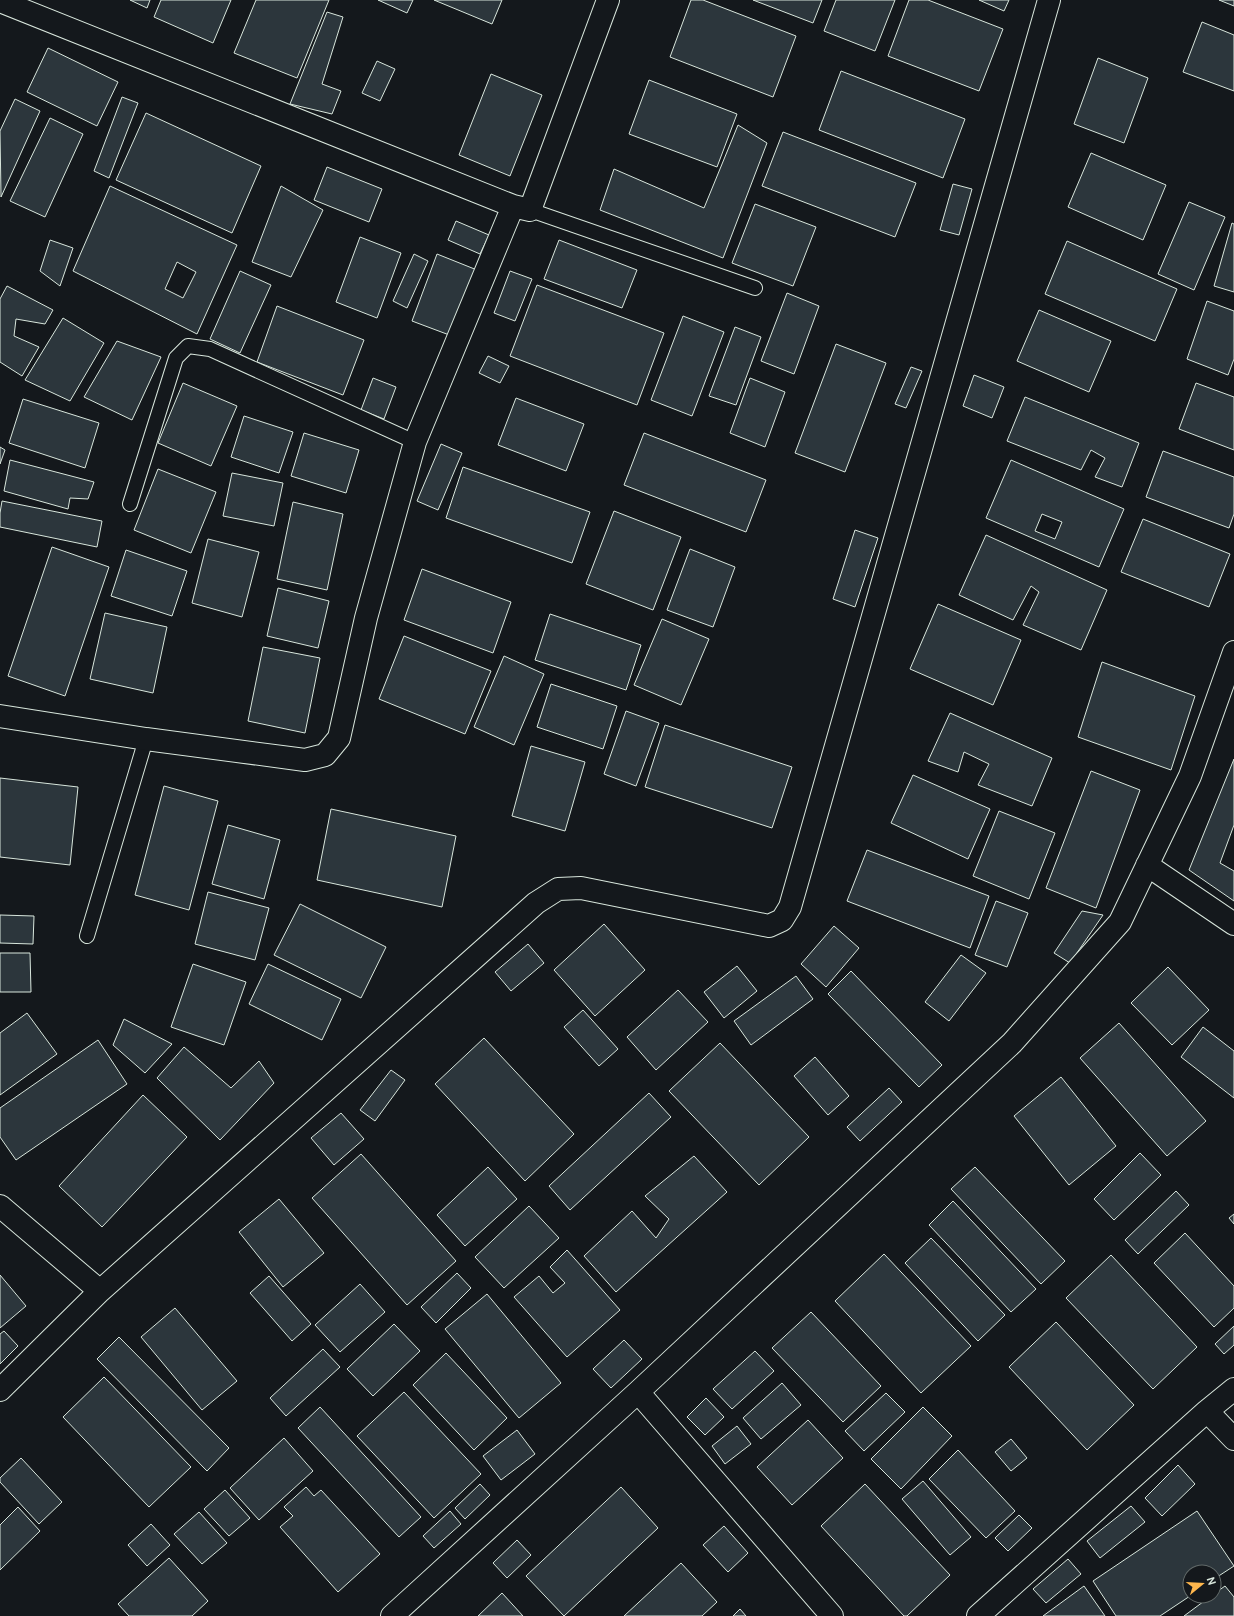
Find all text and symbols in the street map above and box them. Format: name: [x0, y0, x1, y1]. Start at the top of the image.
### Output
north arrow: [1182, 1564, 1222, 1604]
text: N: [1204, 1575, 1219, 1587]

